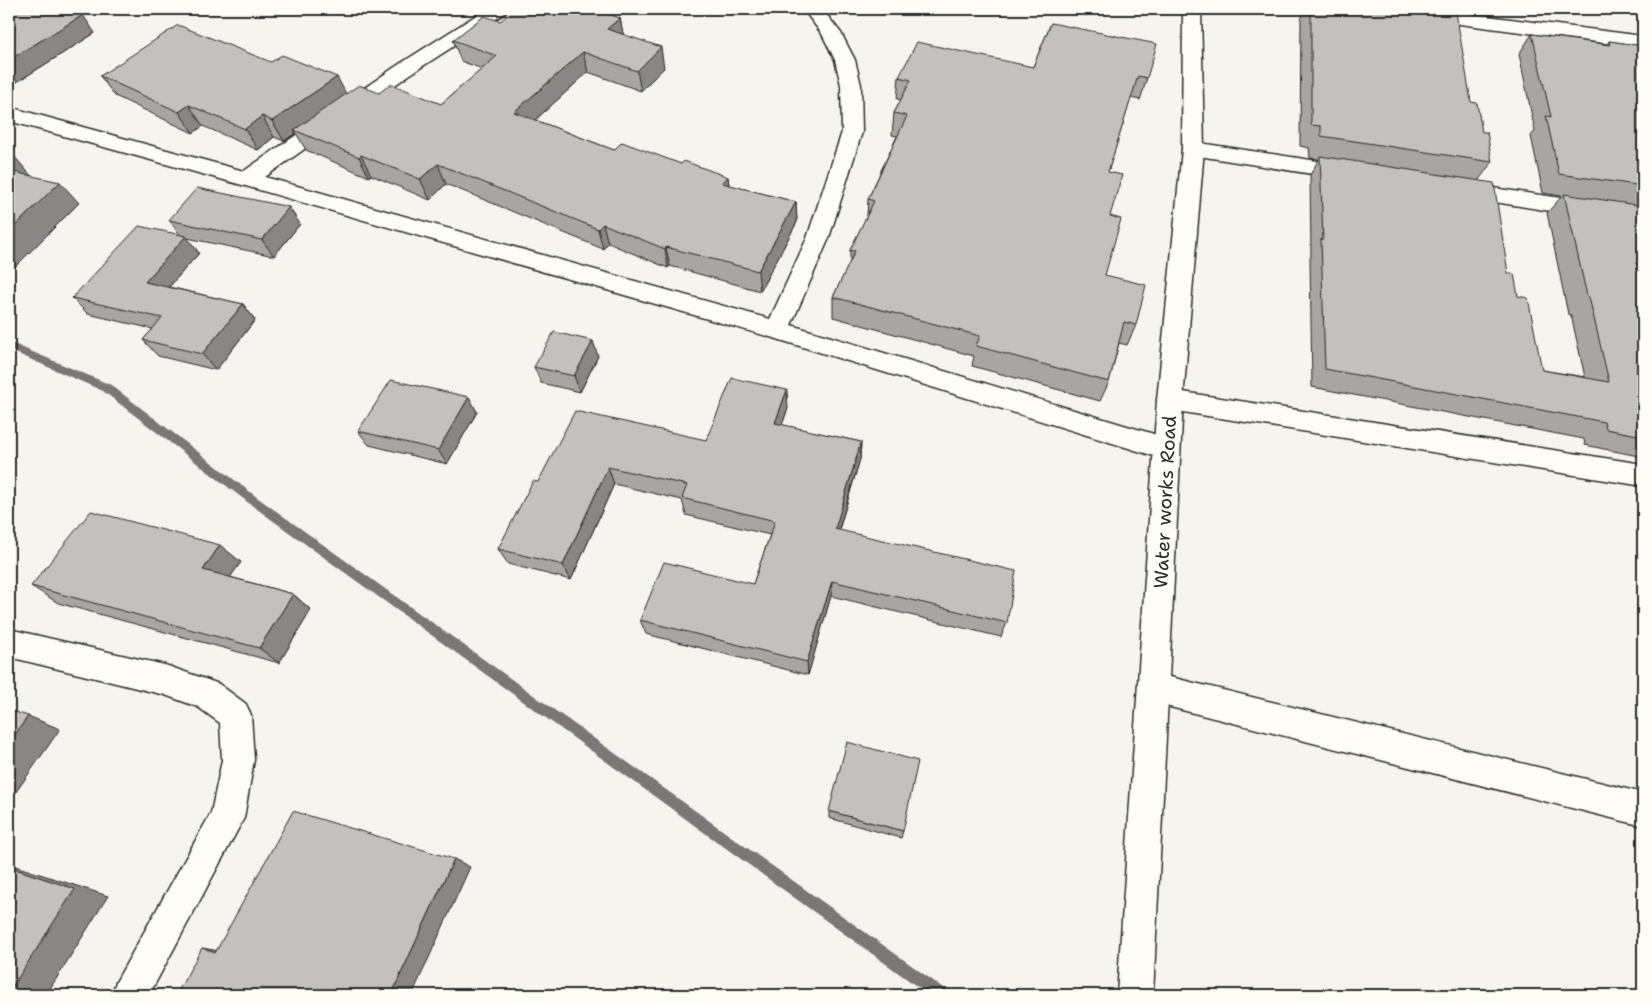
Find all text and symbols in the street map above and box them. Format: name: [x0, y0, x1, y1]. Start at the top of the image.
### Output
street label: Water works Road: [1148, 415, 1182, 589]

